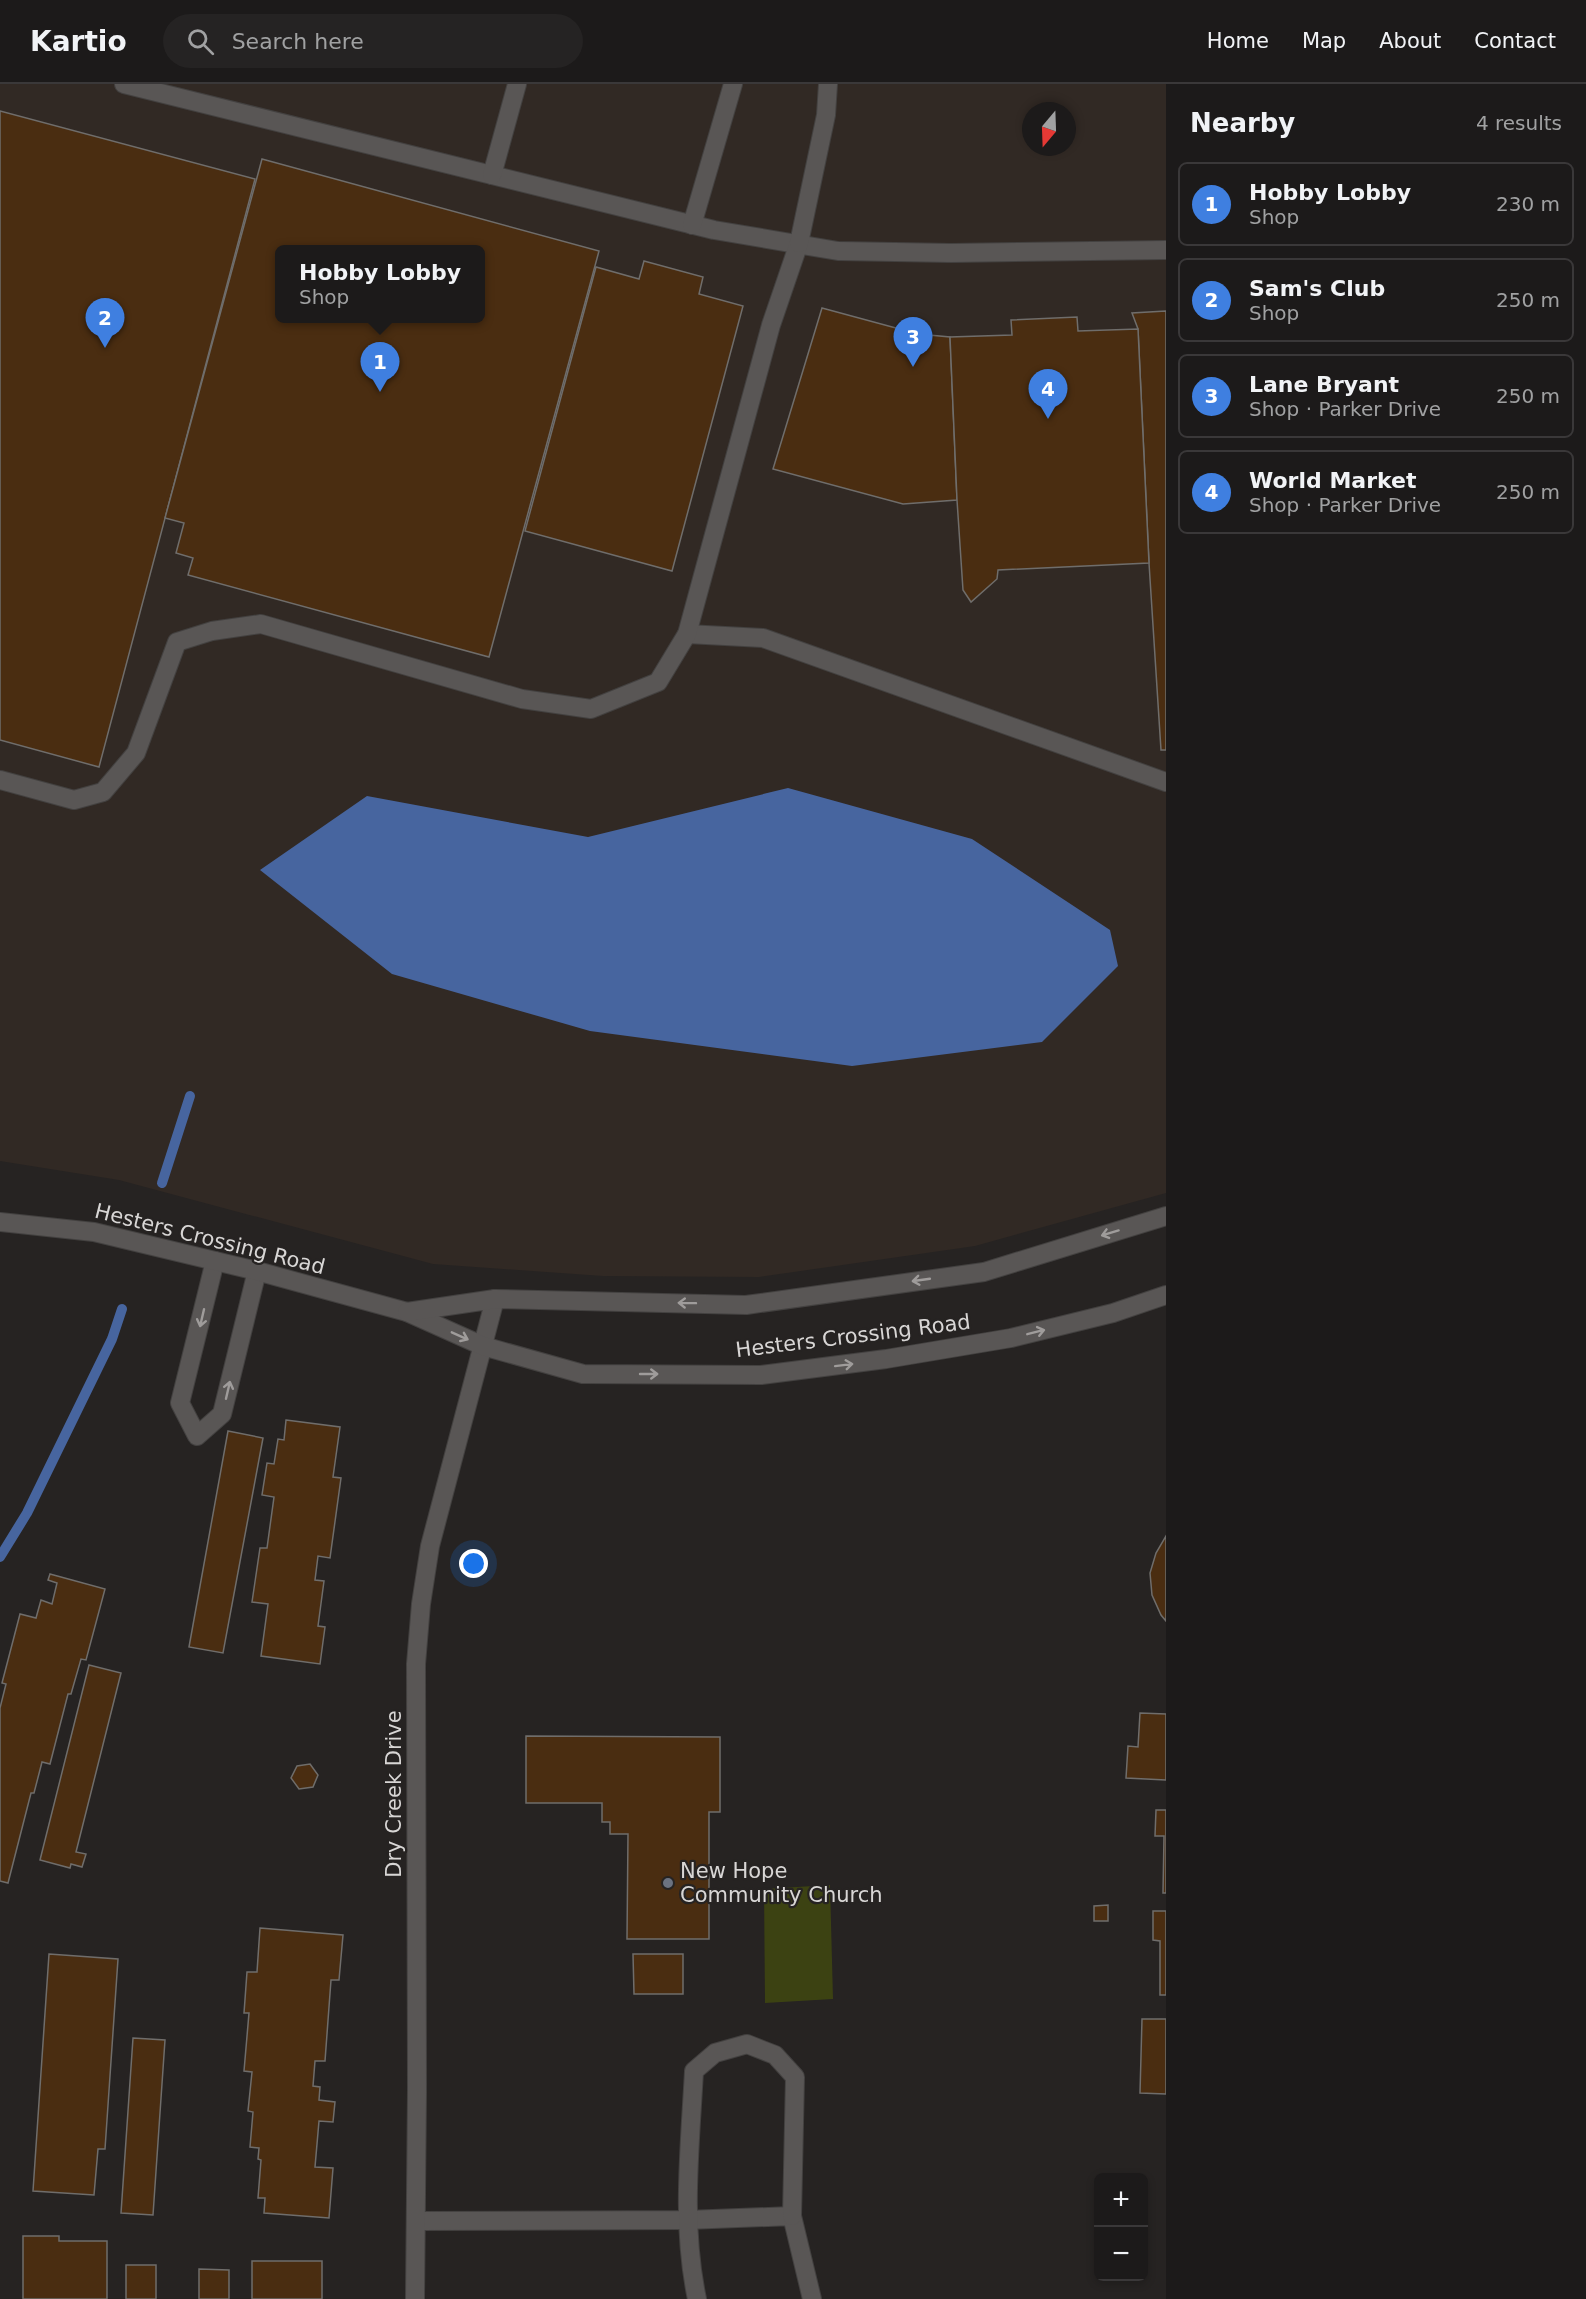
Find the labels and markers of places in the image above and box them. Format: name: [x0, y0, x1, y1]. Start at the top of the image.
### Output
pin: 2: [86, 298, 124, 348]
pin: 3: [894, 318, 932, 367]
pin: 1: [360, 342, 400, 392]
pin: 4: [1028, 370, 1068, 419]
place label: New Hope Community Church: [680, 1859, 883, 1907]
marker: New Hope Community Church: [661, 1876, 675, 1890]

